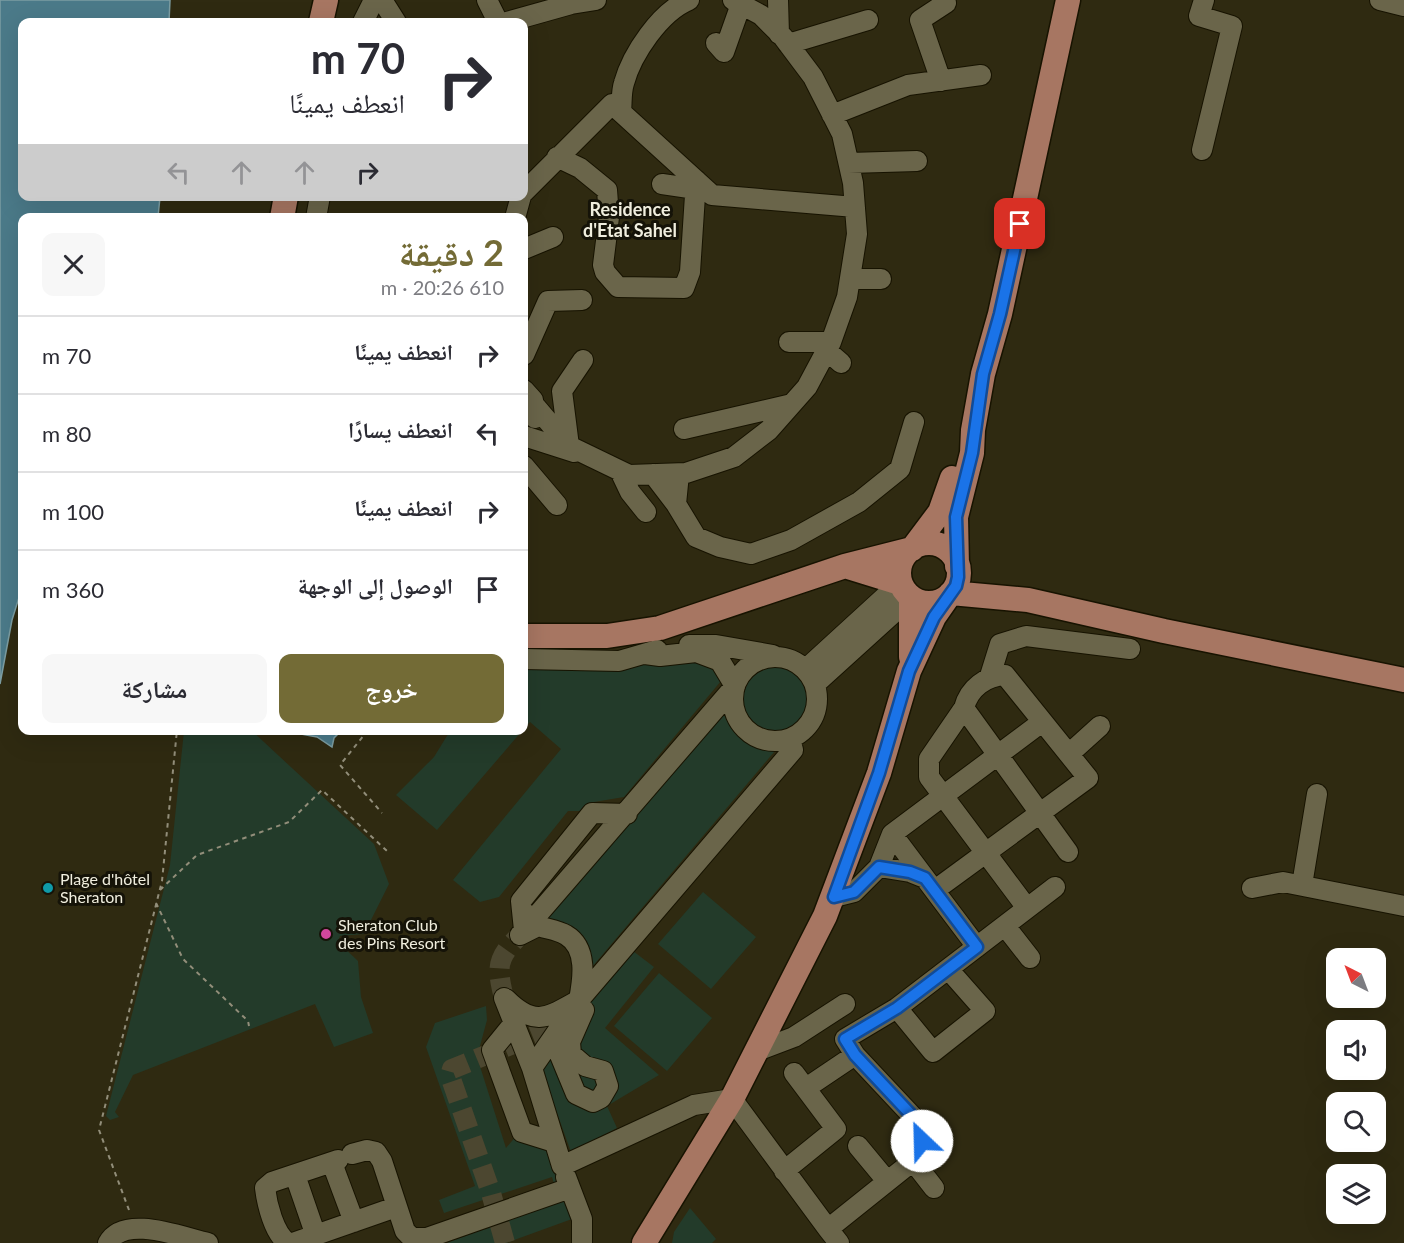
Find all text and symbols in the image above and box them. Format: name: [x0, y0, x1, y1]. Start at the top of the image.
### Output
text: 70 m: [311, 33, 405, 83]
icon: right: [426, 42, 504, 120]
text: انعطف يمينًا: [289, 86, 405, 119]
icon: left: [162, 156, 195, 189]
icon: ahead: [225, 156, 258, 189]
icon: ahead: [288, 156, 321, 189]
icon: right: [351, 156, 384, 189]
district label: Residence d'Etat Sahel: [583, 198, 677, 241]
pin: [994, 198, 1045, 249]
icon: arrive: [1003, 207, 1036, 240]
text: 2 دقيقة: [399, 230, 504, 274]
button: close: [42, 233, 105, 296]
text: 610 m · 20:26: [381, 275, 504, 299]
text: انعطف يمينًا: [354, 338, 453, 365]
icon: right: [471, 339, 504, 372]
text: 70 m: [42, 342, 91, 369]
text: انعطف يسارًا: [348, 416, 453, 443]
icon: left: [471, 417, 504, 450]
text: 80 m: [42, 420, 91, 447]
text: انعطف يمينًا: [354, 494, 453, 521]
icon: right: [471, 495, 504, 528]
text: 100 m: [42, 498, 104, 525]
text: الوصول إلى الوجهة: [298, 572, 453, 599]
icon: arrive: [471, 573, 504, 606]
text: 360 m: [42, 576, 104, 603]
button: مشاركة: [42, 654, 267, 723]
button: خروج: [279, 654, 504, 723]
place label: Plage d'hôtel Sheraton: [60, 869, 150, 906]
marker: Plage d'hôtel Sheraton: [41, 881, 55, 895]
place label: Sheraton Club des Pins Resort: [338, 915, 446, 952]
marker: Sheraton Club des Pins Resort: [319, 927, 333, 941]
north arrow: [1326, 948, 1386, 1008]
map controls: [1326, 948, 1386, 1224]
button: sound: [1326, 1020, 1386, 1080]
button: search: [1326, 1092, 1386, 1152]
position arrow: [890, 1109, 954, 1173]
button: layers: [1326, 1164, 1386, 1224]

